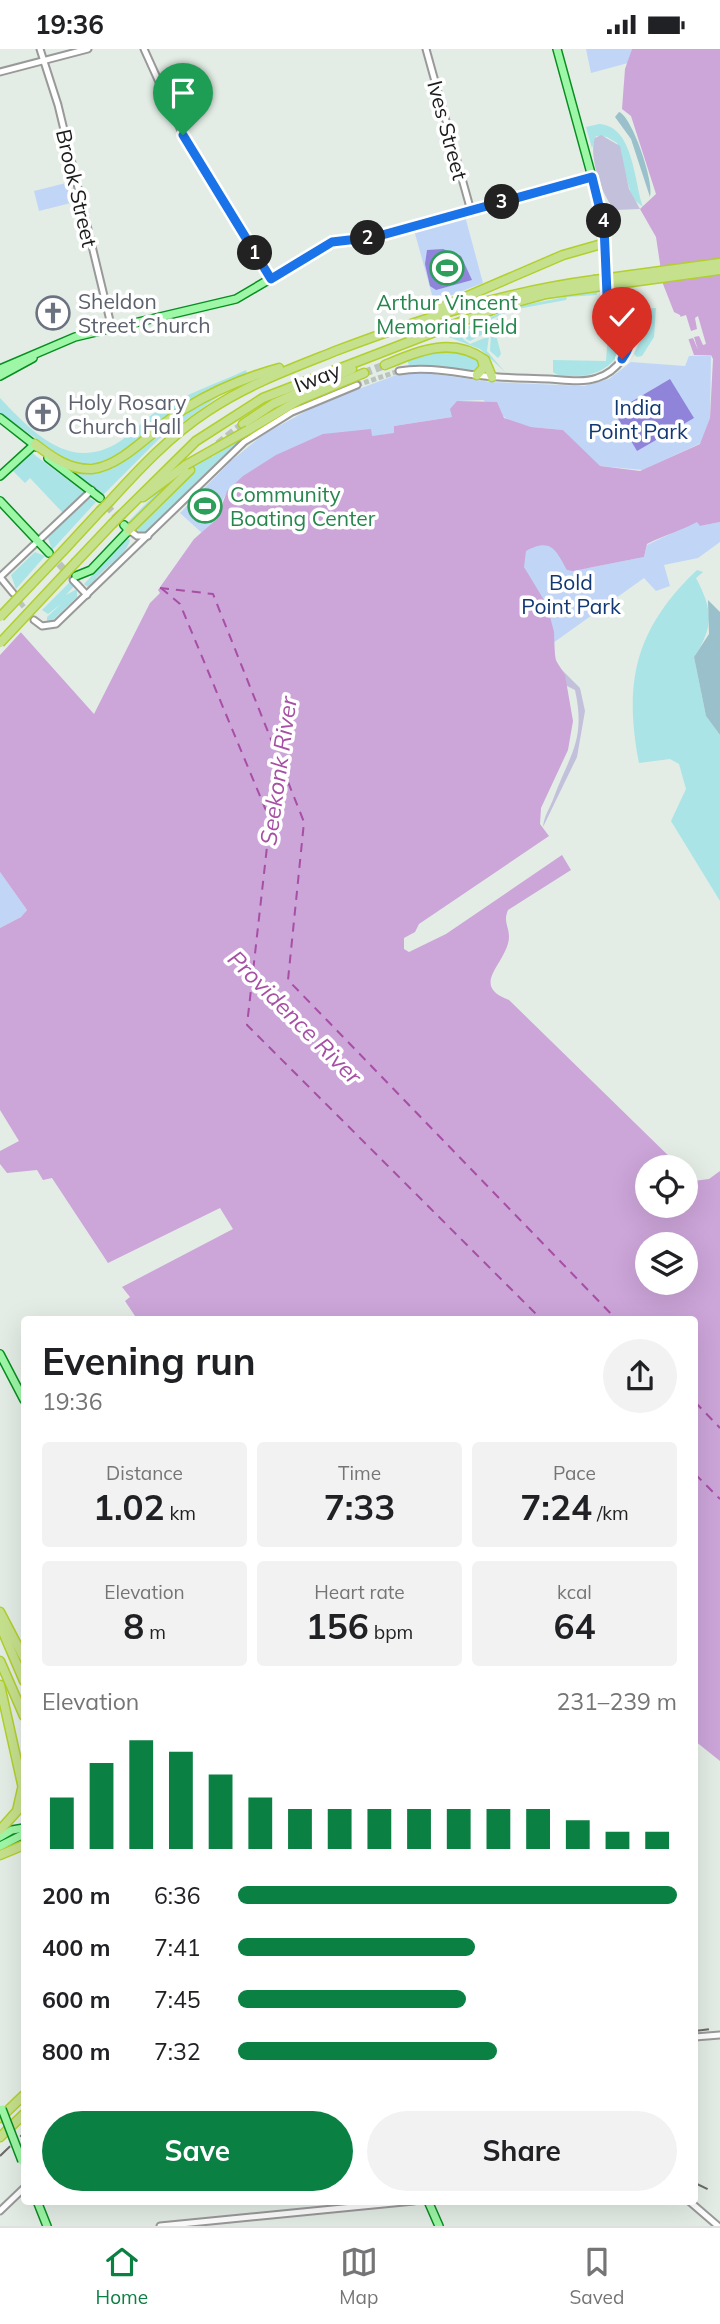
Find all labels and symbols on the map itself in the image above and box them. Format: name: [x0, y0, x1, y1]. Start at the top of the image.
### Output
pin: [153, 63, 213, 135]
street label: Ives Street: [422, 77, 474, 183]
street label: Brook Street: [51, 127, 103, 249]
pin: 3: [484, 185, 520, 219]
pin: 4: [586, 203, 622, 239]
pin: 2: [350, 221, 386, 255]
pin: 1: [238, 235, 272, 271]
sports icon: Arthur Vincent Memorial Field: [428, 249, 466, 287]
pin: [592, 287, 652, 359]
place label: Sheldon Street Church: [78, 288, 211, 338]
place label: Arthur Vincent Memorial Field: [376, 289, 518, 339]
church icon: Sheldon Street Church: [34, 294, 72, 332]
street label: Iway: [290, 356, 344, 398]
place label: Holy Rosary Church Hall: [68, 389, 186, 439]
park label: India Point Park: [588, 394, 688, 444]
church icon: Holy Rosary Church Hall: [24, 395, 62, 433]
place label: Community Boating Center: [230, 481, 376, 531]
sports icon: Community Boating Center: [186, 487, 224, 525]
park label: Bold Point Park: [521, 569, 621, 619]
water label: Seekonk River: [253, 693, 303, 847]
water label: Providence River: [222, 944, 369, 1091]

